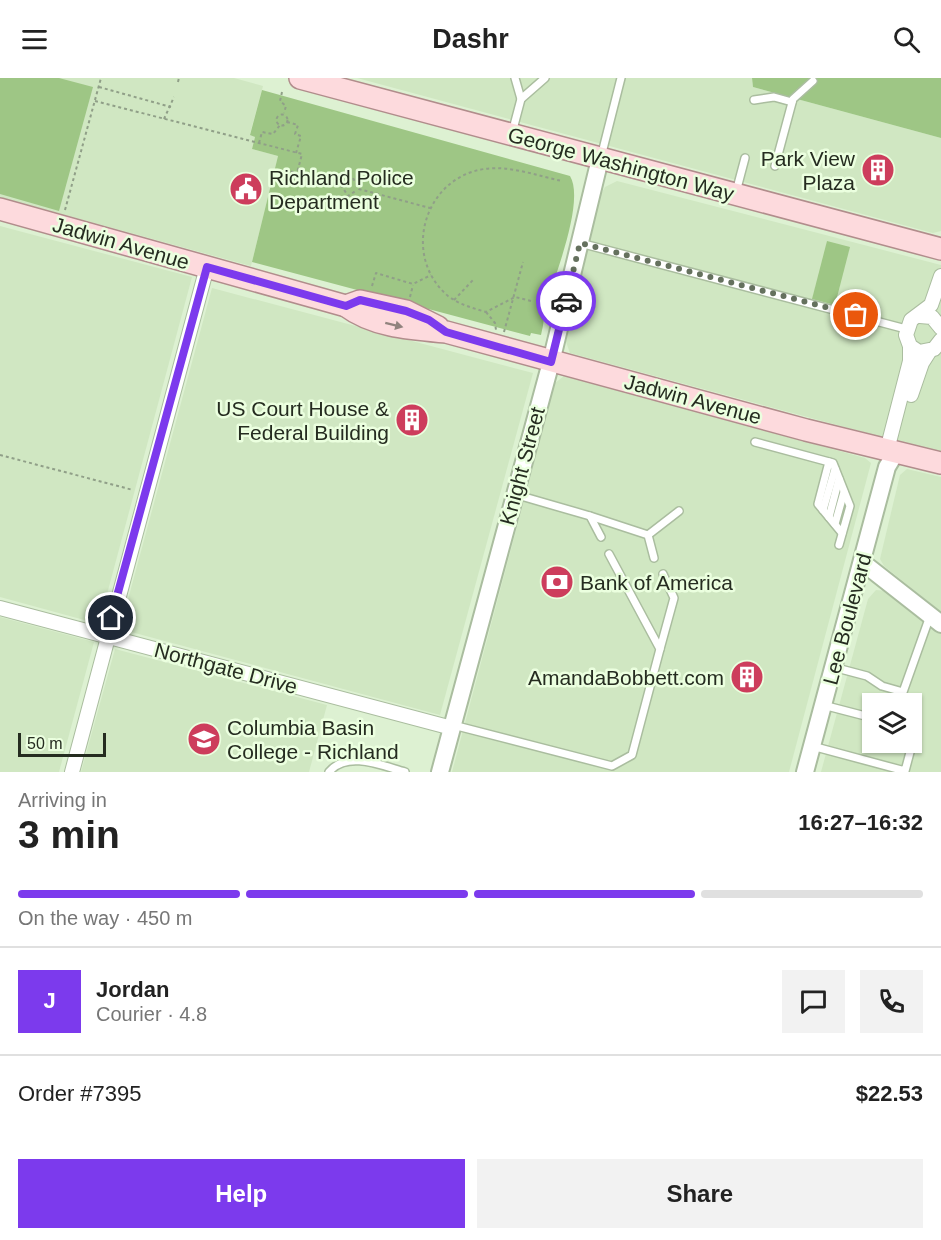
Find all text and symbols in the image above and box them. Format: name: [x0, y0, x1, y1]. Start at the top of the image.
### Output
icon: menu: [18, 23, 51, 56]
icon: search: [890, 23, 923, 56]
text: Dashr: [432, 24, 509, 54]
street label: George Washington Way: [505, 123, 737, 205]
place label: Park View Plaza: [761, 147, 856, 194]
building icon: Park View Plaza: [860, 152, 896, 188]
place label: Richland Police Department: [269, 166, 414, 213]
public building icon: Richland Police Department: [228, 171, 264, 207]
street label: Jadwin Avenue: [50, 213, 192, 273]
courier: [536, 271, 596, 331]
icon: car: [550, 285, 583, 318]
pin: [830, 289, 881, 340]
icon: bag: [839, 298, 872, 331]
one-way arrow: [385, 321, 403, 331]
street label: Jadwin Avenue: [622, 370, 764, 428]
place label: US Court House & Federal Building: [216, 397, 389, 444]
building icon: US Court House & Federal Building: [394, 402, 430, 438]
street label: Knight Street: [495, 404, 549, 528]
street label: Lee Boulevard: [818, 551, 876, 687]
bank icon: Bank of America: [539, 564, 575, 600]
place label: Bank of America: [580, 571, 733, 594]
pin: [85, 592, 136, 643]
icon: home: [94, 601, 127, 634]
street label: Northgate Drive: [152, 638, 300, 698]
building icon: AmandaBobbett.com: [729, 659, 765, 695]
place label: AmandaBobbett.com: [528, 666, 724, 689]
map controls: [862, 693, 922, 753]
button: layers: [862, 693, 922, 753]
place label: Columbia Basin College - Richland: [227, 716, 399, 763]
school or university icon: Columbia Basin College - Richland: [186, 721, 222, 757]
scale bar: [18, 730, 106, 758]
text: 50 m: [27, 735, 63, 752]
text: Arriving in: [18, 789, 107, 811]
text: 16:27–16:32: [798, 810, 923, 835]
text: 3 min: [18, 813, 120, 856]
text: On the way · 450 m: [18, 907, 193, 929]
button: chat: [782, 970, 845, 1033]
button: phone: [860, 970, 923, 1033]
text: Jordan: [96, 977, 169, 1002]
text: J: [43, 988, 56, 1013]
text: Courier · 4.8: [96, 1003, 207, 1025]
text: Order #7395: [18, 1081, 142, 1106]
text: $22.53: [856, 1081, 923, 1106]
button: Help: [18, 1159, 465, 1228]
button: Share: [477, 1159, 923, 1228]

